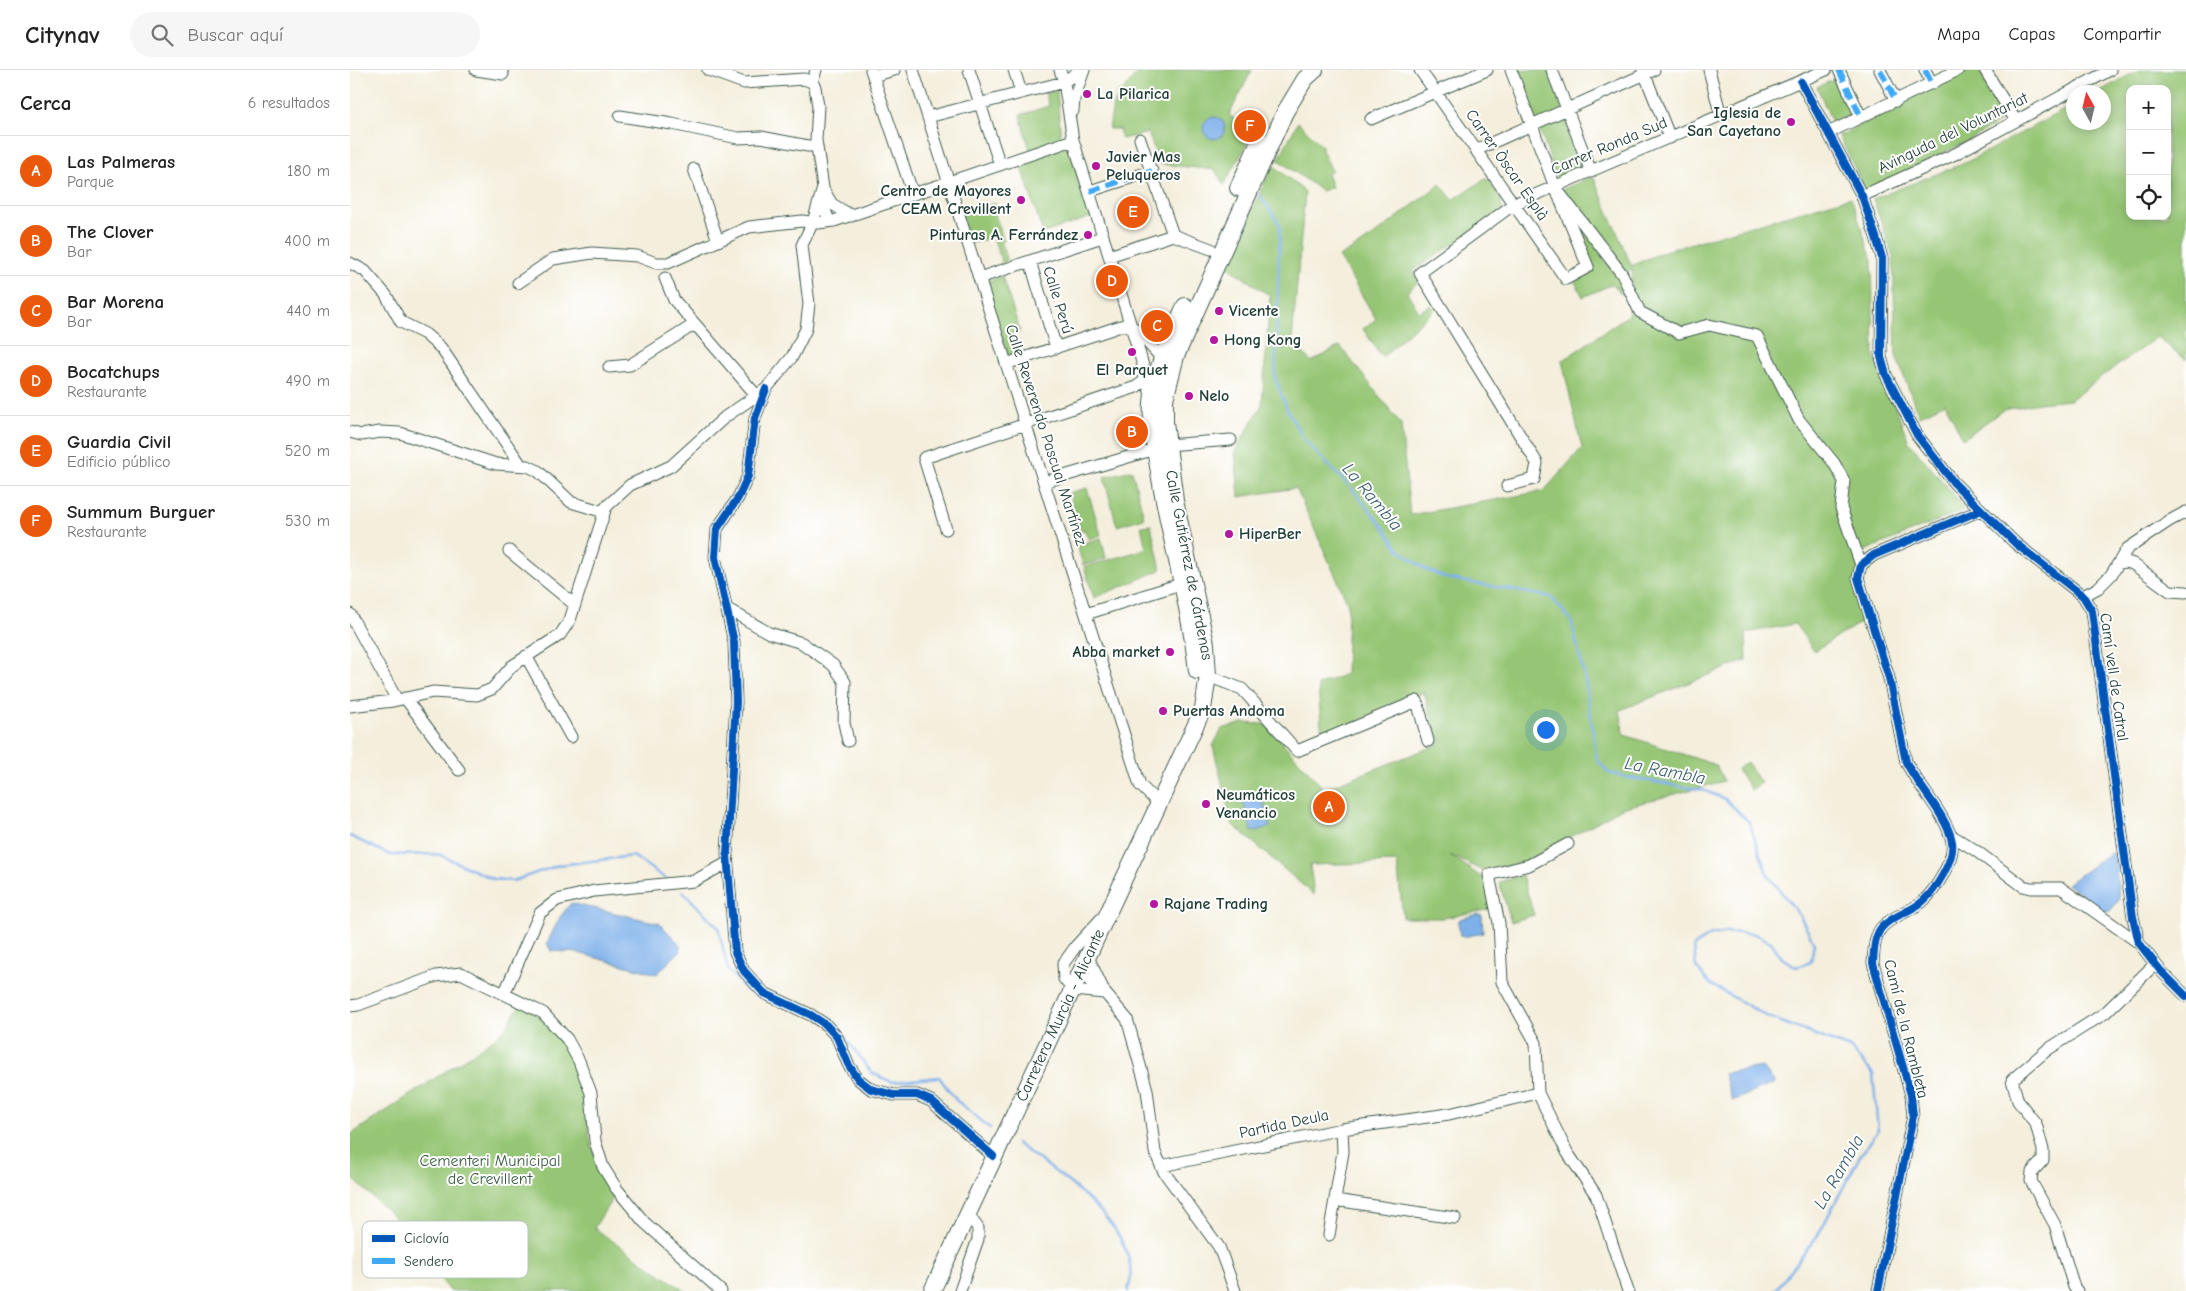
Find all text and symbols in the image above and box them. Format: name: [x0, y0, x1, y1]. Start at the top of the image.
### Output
search box: [130, 12, 480, 57]
text: Citynav: [25, 21, 100, 49]
icon: search: [148, 21, 176, 49]
text: Buscar aquí: [188, 24, 283, 46]
text: Mapa: [1937, 24, 1980, 45]
text: Capas: [2008, 24, 2055, 45]
text: Compartir: [2083, 24, 2161, 45]
place label: La Pilarica: [1097, 85, 1170, 103]
north arrow: [2066, 85, 2111, 130]
map controls: [2126, 85, 2171, 220]
button: +: [2126, 85, 2171, 130]
marker: La Pilarica: [1081, 88, 1093, 100]
street label: Avinguda del Voluntariat: [1875, 89, 2031, 177]
text: Cerca: [20, 91, 71, 115]
text: 6 resultados: [248, 94, 330, 112]
place label: Iglesia de San Cayetano: [1687, 104, 1781, 140]
street label: Carrer Òscar Esplà: [1462, 105, 1553, 224]
pin: F: [1234, 107, 1266, 145]
street label: Carrer Ronda Sud: [1548, 113, 1670, 179]
marker: Iglesia de San Cayetano: [1785, 116, 1797, 128]
button: −: [2126, 130, 2171, 175]
place label: Javier Mas Peluqueros: [1106, 148, 1181, 184]
text: Las Palmeras: [67, 151, 175, 173]
marker: Javier Mas Peluqueros: [1090, 160, 1102, 172]
text: A: [32, 162, 40, 180]
text: 180 m: [287, 162, 330, 180]
text: Parque: [67, 173, 114, 191]
button: locate: [2126, 175, 2171, 220]
place label: Centro de Mayores CEAM Crevillent: [881, 182, 1012, 218]
pin: E: [1117, 193, 1149, 231]
marker: Centro de Mayores CEAM Crevillent: [1015, 194, 1027, 206]
text: The Clover: [67, 221, 153, 243]
place label: Pinturas A. Ferrández: [930, 226, 1078, 244]
marker: Pinturas A. Ferrández: [1082, 229, 1094, 241]
text: B: [31, 232, 41, 250]
text: 400 m: [284, 232, 330, 250]
text: Bar: [67, 243, 92, 261]
pin: D: [1096, 262, 1128, 300]
street label: Calle Perú: [1039, 264, 1077, 336]
text: Bar Morena: [67, 291, 164, 313]
text: C: [31, 302, 41, 320]
text: 440 m: [286, 302, 330, 320]
place label: Vicente: [1229, 302, 1278, 320]
marker: Vicente: [1213, 305, 1225, 317]
pin: C: [1141, 307, 1173, 345]
text: Bar: [67, 313, 92, 331]
street label: Calle Reverendo Pascual Martínez: [1002, 322, 1090, 548]
place label: Hong Kong: [1224, 331, 1302, 349]
marker: Hong Kong: [1208, 334, 1220, 346]
marker: El Parquet: [1126, 346, 1138, 358]
text: Bocatchups: [67, 361, 160, 383]
place label: El Parquet: [1096, 361, 1169, 379]
text: D: [31, 372, 41, 390]
text: 490 m: [285, 372, 330, 390]
text: Restaurante: [67, 383, 147, 401]
place label: Nelo: [1199, 387, 1229, 405]
marker: Nelo: [1183, 390, 1195, 402]
pin: B: [1116, 413, 1148, 451]
text: Guardia Civil: [67, 431, 171, 453]
text: E: [31, 442, 41, 460]
text: 520 m: [285, 442, 330, 460]
text: Edificio público: [67, 453, 171, 471]
water label: La Rambla: [1338, 459, 1406, 535]
street label: Calle Gutiérrez de Cárdenas: [1162, 469, 1216, 662]
text: Summum Burguer: [67, 501, 215, 523]
text: F: [31, 512, 41, 530]
text: 530 m: [285, 512, 330, 530]
text: Restaurante: [67, 523, 147, 541]
place label: HiperBer: [1239, 525, 1302, 543]
marker: HiperBer: [1223, 528, 1235, 540]
street label: Camí vell de Catral: [2096, 612, 2132, 742]
place label: Abba market: [1073, 643, 1161, 661]
marker: Abba market: [1164, 646, 1176, 658]
place label: Puertas Andoma: [1173, 702, 1285, 720]
marker: Puertas Andoma: [1157, 705, 1169, 717]
your location: [1533, 717, 1559, 743]
water label: La Rambla: [1623, 753, 1707, 789]
place label: Neumáticos Venancio: [1216, 786, 1295, 822]
pin: A: [1313, 788, 1345, 826]
marker: Neumáticos Venancio: [1200, 798, 1212, 810]
place label: Rajane Trading: [1164, 895, 1268, 913]
marker: Rajane Trading: [1148, 898, 1160, 910]
street label: Carretera Murcia - Alicante: [1012, 926, 1108, 1104]
street label: Camí de la Rambleta: [1880, 958, 1932, 1100]
street label: Partida Deula: [1238, 1106, 1330, 1142]
water label: La Rambla: [1809, 1131, 1869, 1213]
park label: Cementeri Municipal de Crevillent: [419, 1152, 561, 1188]
legend: [362, 1221, 528, 1278]
text: Ciclovía: [404, 1230, 449, 1247]
text: Sendero: [404, 1253, 454, 1270]

